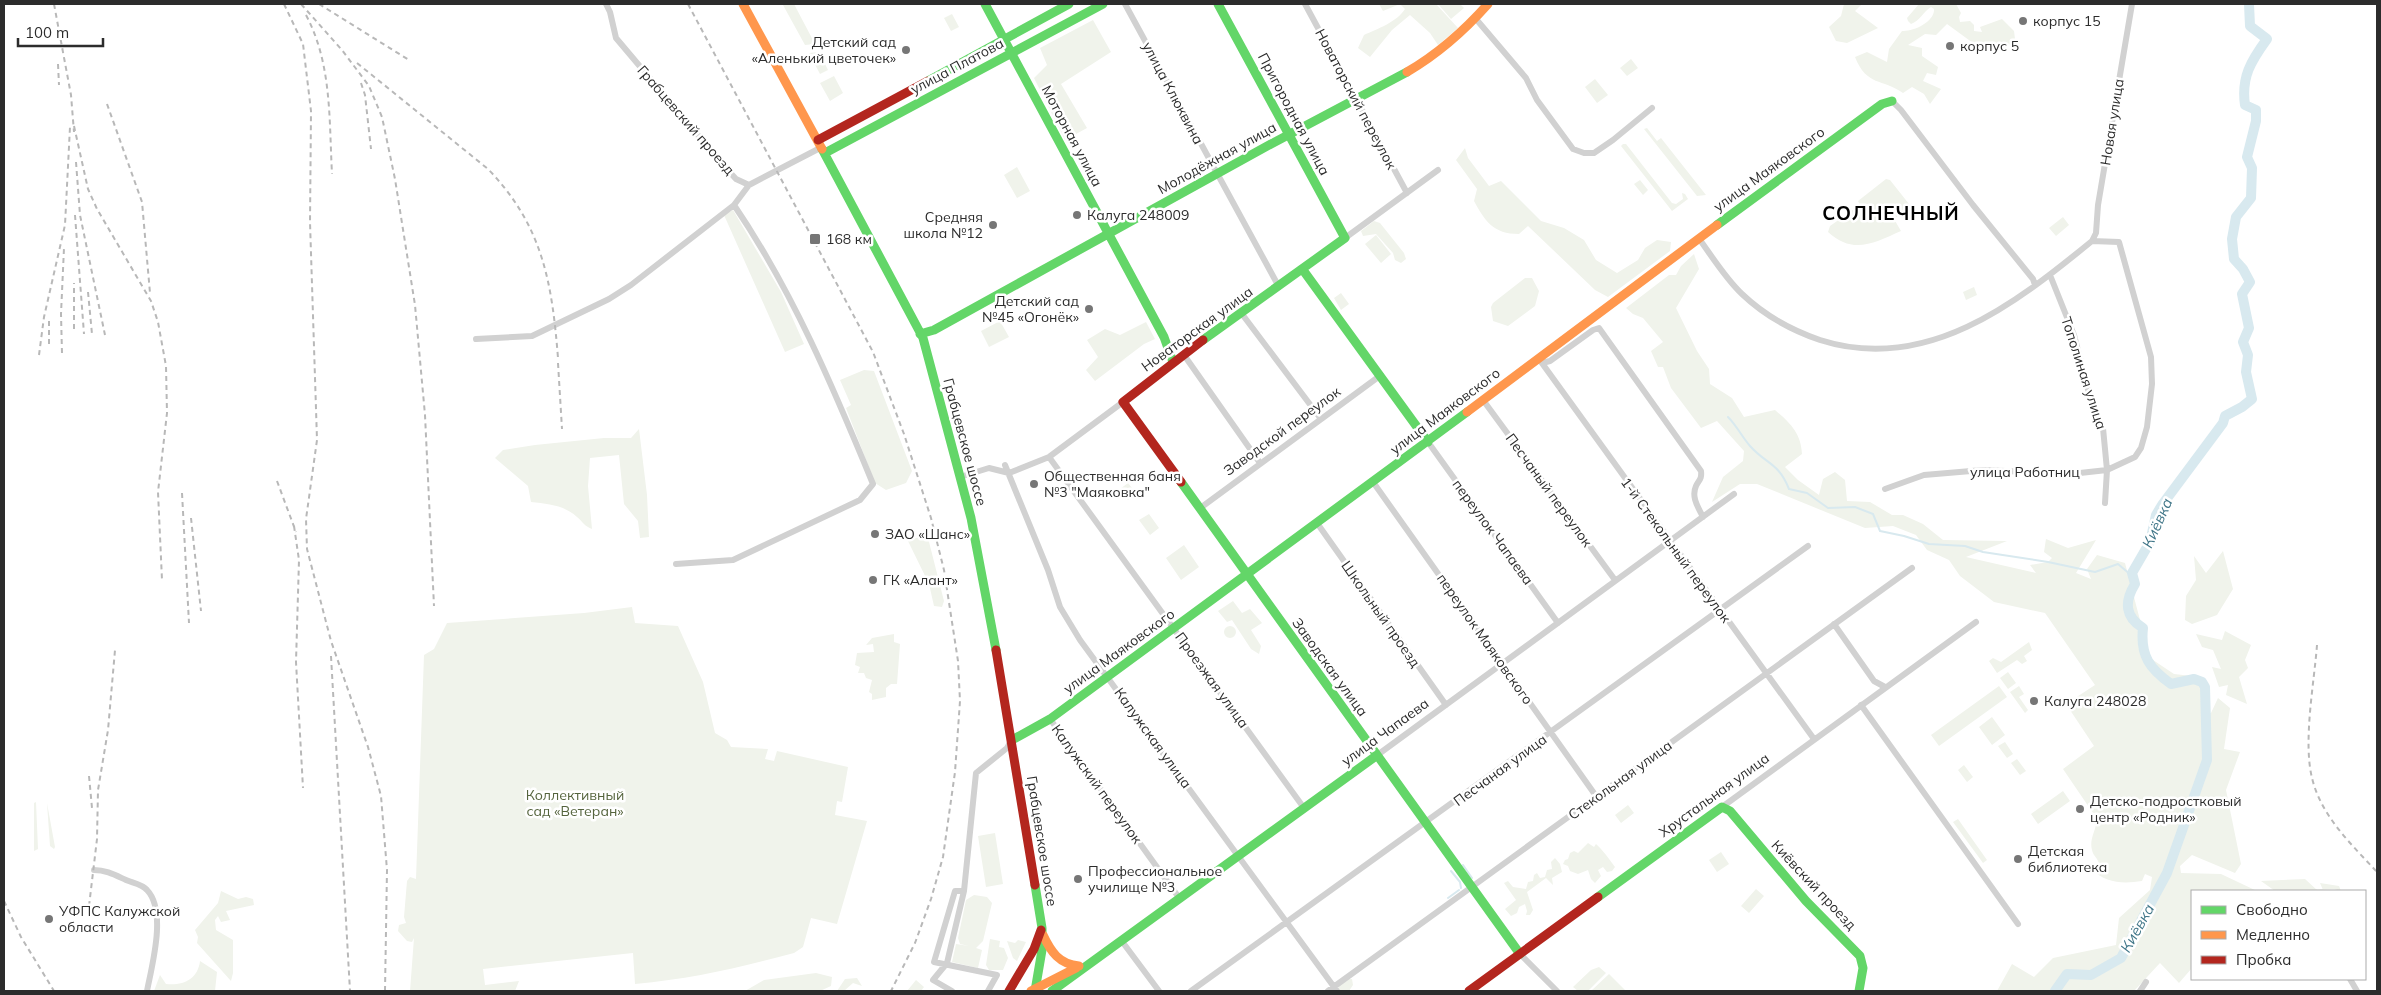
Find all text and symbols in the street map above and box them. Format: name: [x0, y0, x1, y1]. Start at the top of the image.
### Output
place label: корпус 15: [2033, 12, 2101, 30]
scale bar: [18, 15, 102, 47]
marker: корпус 15: [2017, 15, 2029, 27]
text: 100 m: [25, 23, 69, 42]
street label: Новаторский переулок: [1311, 26, 1401, 173]
place label: Детский сад «Аленький цветочек»: [752, 33, 896, 67]
street label: улица Платова: [907, 34, 1007, 98]
place label: корпус 5: [1960, 37, 2019, 55]
street label: улица Клюквина: [1138, 39, 1208, 147]
marker: корпус 5: [1944, 40, 1956, 52]
marker: Детский сад «Аленький цветочек»: [900, 44, 912, 56]
street label: Пригородная улица: [1254, 50, 1334, 178]
street label: Грабцевский проезд: [633, 61, 739, 179]
street label: Новая улица: [2096, 77, 2128, 167]
street label: Моторная улица: [1038, 82, 1106, 190]
street label: Молодёжная улица: [1154, 118, 1280, 198]
street label: улица Маяковского: [1710, 123, 1828, 215]
district label: СОЛНЕЧНЫЙ: [1822, 201, 1960, 225]
place label: Калуга 248009: [1087, 206, 1189, 224]
place label: Средняя школа №12: [904, 208, 983, 242]
marker: Калуга 248009: [1071, 209, 1083, 221]
marker: Средняя школа №12: [987, 219, 999, 231]
place label: 168 км: [826, 230, 872, 248]
marker: 168 км: [808, 232, 822, 246]
street label: Новаторская улица: [1138, 282, 1256, 376]
place label: Детский сад №45 «Огонёк»: [982, 292, 1079, 326]
marker: Детский сад №45 «Огонёк»: [1083, 303, 1095, 315]
street label: Тополиная улица: [2057, 314, 2111, 432]
street label: улица Маяковского: [1386, 364, 1504, 458]
street label: Грабцевское шоссе: [939, 376, 991, 508]
street label: Заводской переулок: [1220, 382, 1344, 479]
street label: Песчаный переулок: [1502, 430, 1597, 551]
street label: улица Работниц: [1970, 463, 2080, 481]
place label: Общественная баня №3 "Маяковка": [1044, 467, 1181, 501]
street label: 1-й Стекольный переулок: [1617, 474, 1735, 627]
street label: переулок Чапаева: [1449, 476, 1537, 588]
marker: Общественная баня №3 "Маяковка": [1028, 478, 1040, 490]
water label: Киёвка: [2138, 495, 2176, 551]
place label: ЗАО «Шанс»: [885, 525, 970, 543]
marker: ЗАО «Шанс»: [869, 528, 881, 540]
street label: Школьный проезд: [1338, 557, 1425, 671]
street label: переулок Маяковского: [1433, 570, 1537, 708]
place label: ГК «Алант»: [883, 571, 958, 589]
marker: ГК «Алант»: [867, 574, 879, 586]
street label: улица Маяковского: [1060, 605, 1178, 697]
street label: Заводская улица: [1288, 614, 1372, 720]
street label: Проезжая улица: [1171, 628, 1253, 732]
street label: Калужская улица: [1110, 684, 1196, 792]
place label: Калуга 248028: [2044, 692, 2146, 710]
street label: улица Чапаева: [1338, 694, 1432, 770]
marker: Калуга 248028: [2028, 695, 2040, 707]
street label: Калужский переулок: [1048, 721, 1147, 848]
street label: Песчаная улица: [1450, 730, 1550, 810]
street label: Стекольная улица: [1564, 736, 1676, 824]
street label: Хрустальная улица: [1655, 749, 1773, 841]
street label: Грабцевское шоссе: [1023, 775, 1061, 908]
park label: Коллективный сад «Ветеран»: [526, 786, 624, 820]
place label: Детско-подростковый центр «Родник»: [2090, 792, 2242, 826]
marker: Детско-подростковый центр «Родник»: [2074, 803, 2086, 815]
street label: Киёвский проезд: [1768, 836, 1861, 934]
place label: Детская библиотека: [2028, 842, 2107, 876]
marker: Детская библиотека: [2012, 853, 2024, 865]
place label: Профессиональное училище №3: [1088, 862, 1223, 896]
marker: Профессиональное училище №3: [1072, 873, 1084, 885]
legend: [2191, 890, 2366, 980]
water label: Киёвка: [2116, 900, 2158, 956]
text: Свободно: [2236, 900, 2308, 919]
place label: УФПС Калужской области: [58, 902, 180, 936]
marker: УФПС Калужской области: [43, 913, 55, 925]
text: Медленно: [2236, 925, 2310, 944]
text: Пробка: [2236, 950, 2291, 969]

